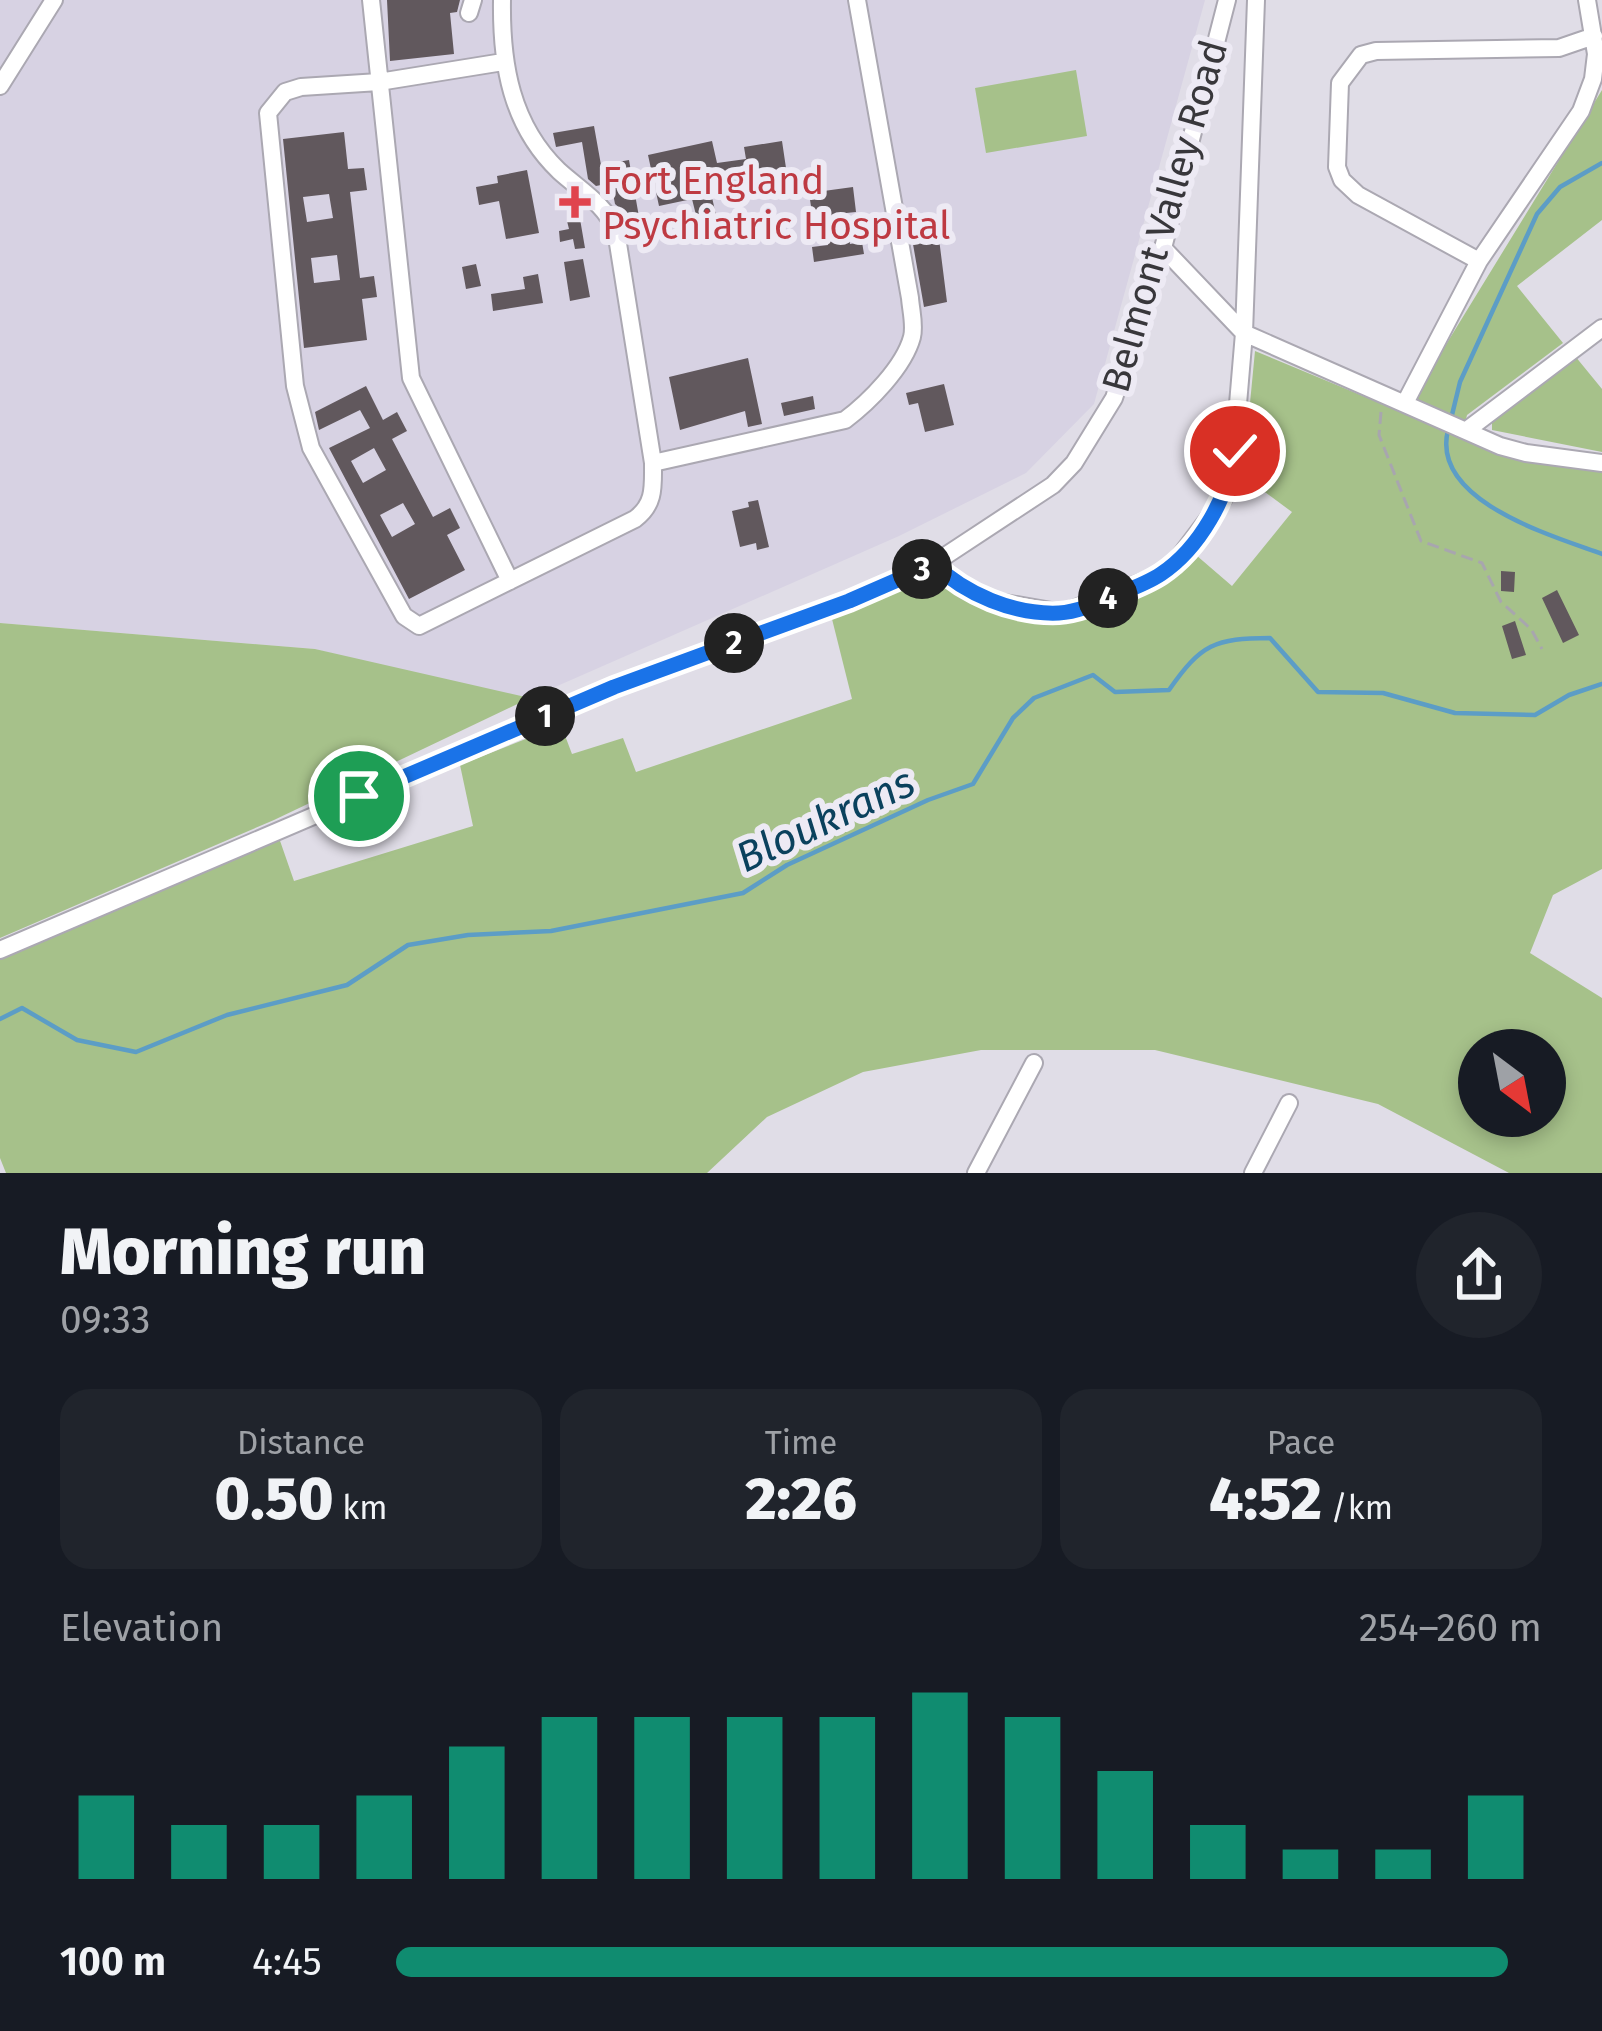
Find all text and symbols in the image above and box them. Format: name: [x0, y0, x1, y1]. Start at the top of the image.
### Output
street label: Belmont Valley Road: [1093, 35, 1237, 398]
place label: Fort England Psychiatric Hospital: [602, 158, 951, 249]
marker: Fort England Psychiatric Hospital: [559, 186, 591, 218]
pin: [1184, 400, 1286, 502]
icon: check: [1202, 418, 1268, 484]
pin: 3: [892, 539, 952, 599]
text: 3: [913, 549, 931, 589]
pin: 4: [1078, 568, 1138, 628]
text: 4: [1099, 578, 1117, 618]
pin: 2: [704, 613, 764, 673]
text: 2: [725, 623, 743, 663]
pin: 1: [515, 686, 575, 746]
text: 1: [537, 696, 553, 736]
pin: [308, 745, 410, 847]
water label: Bloukrans: [728, 757, 922, 883]
icon: arrive: [326, 763, 392, 829]
north arrow: [1458, 1029, 1566, 1137]
map controls: [1458, 1029, 1566, 1137]
text: Morning run: [60, 1212, 426, 1291]
button: share: [1416, 1212, 1542, 1338]
text: 09:33: [60, 1297, 150, 1343]
text: Distance: [237, 1423, 365, 1463]
text: Time: [765, 1423, 837, 1463]
text: Pace: [1267, 1423, 1335, 1463]
text: 0.50: [215, 1463, 334, 1535]
text: 2:26: [745, 1463, 857, 1535]
text: 4:52: [1209, 1463, 1322, 1535]
text: km: [334, 1488, 387, 1528]
text: /km: [1322, 1488, 1393, 1528]
text: Elevation: [60, 1605, 223, 1651]
text: 254–260 m: [1359, 1605, 1542, 1651]
text: 100 m: [60, 1939, 166, 1985]
text: 4:45: [252, 1939, 322, 1985]

